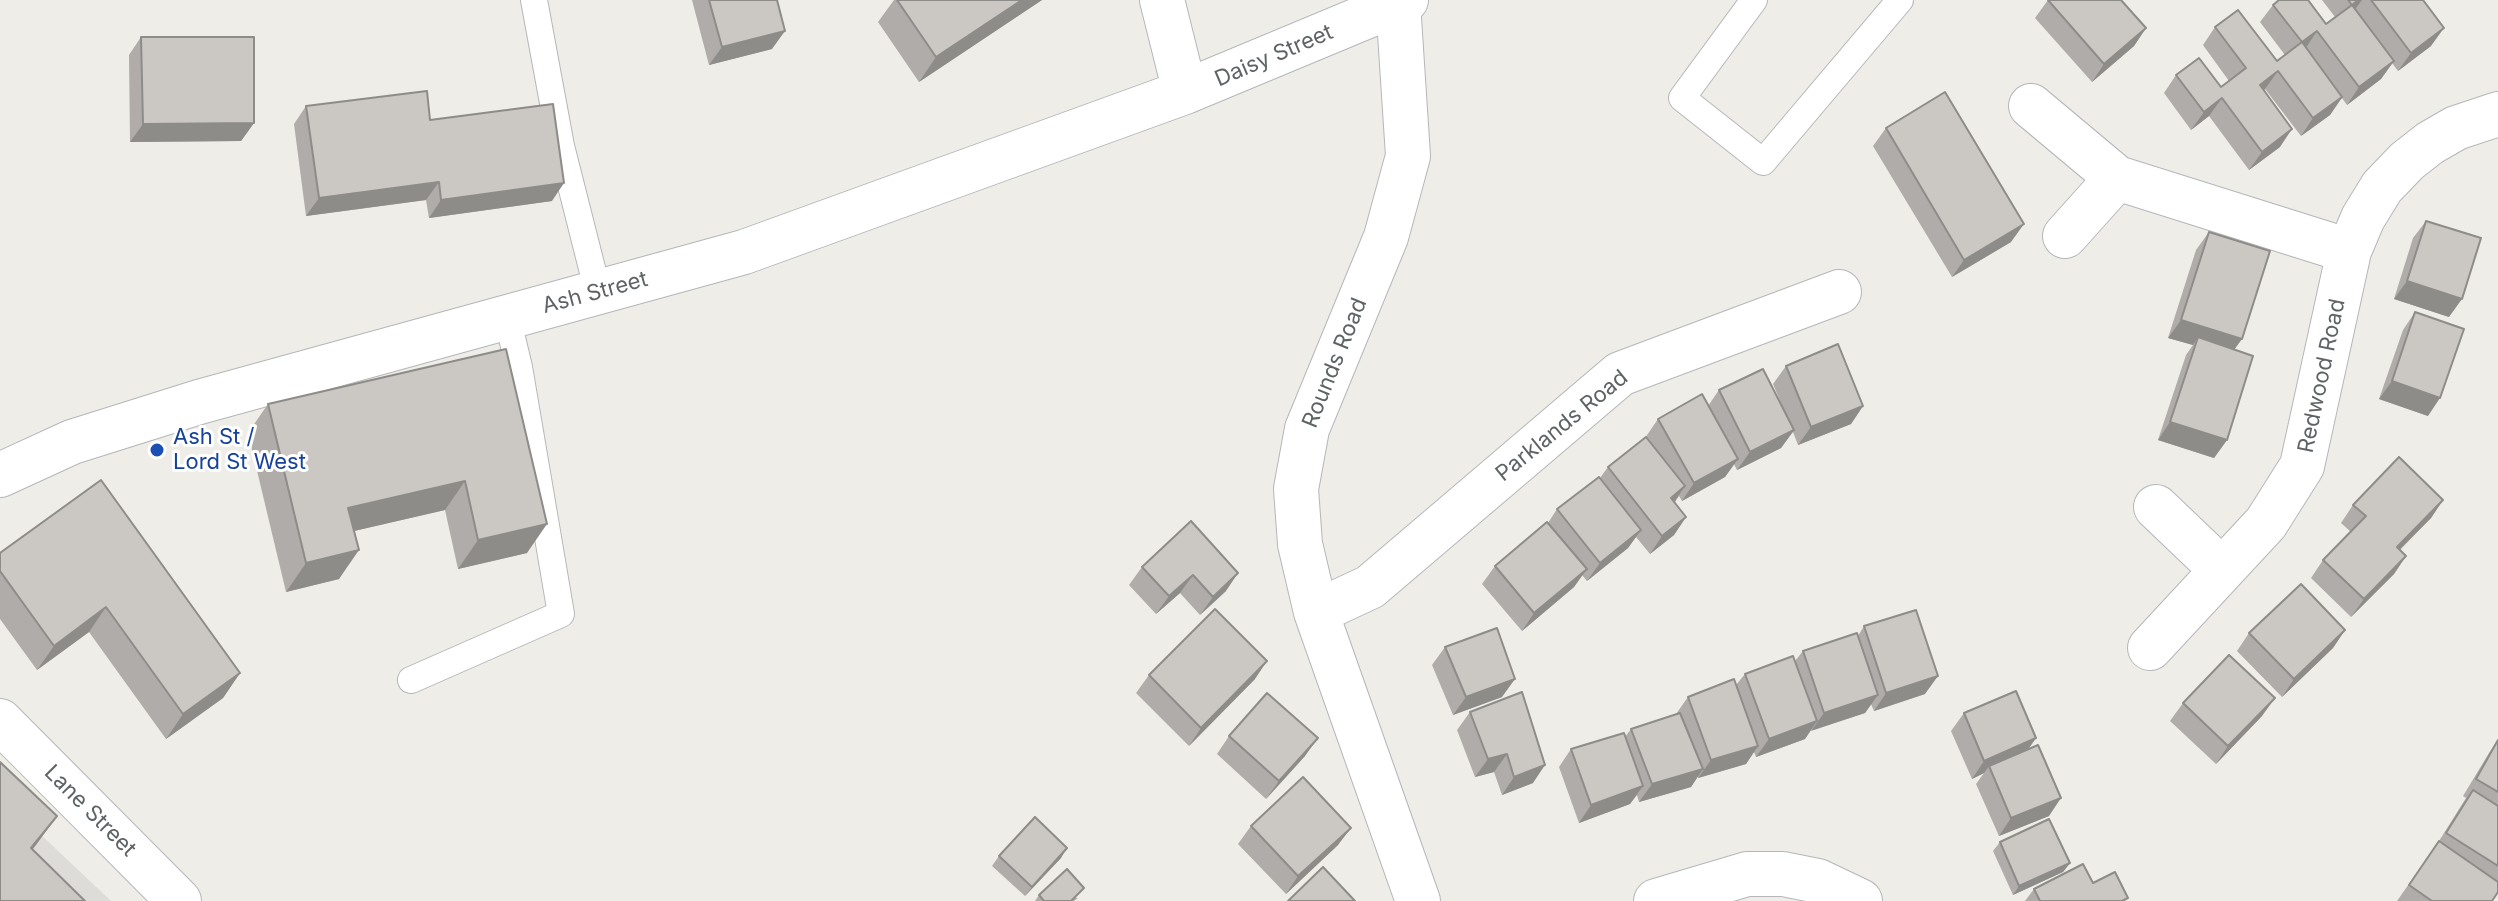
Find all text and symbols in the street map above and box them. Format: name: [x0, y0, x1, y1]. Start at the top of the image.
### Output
street label: Daisy Street: [1211, 19, 1337, 93]
street label: Ash Street: [539, 266, 651, 320]
street label: Rounds Road: [1297, 294, 1373, 432]
street label: Redwood Road: [2293, 297, 2351, 455]
street label: Parklands Road: [1491, 365, 1633, 487]
place label: Ash St / Lord St West: [173, 424, 306, 476]
marker: Ash St / Lord St West: [148, 441, 166, 459]
street label: Lane Street: [39, 760, 141, 862]

